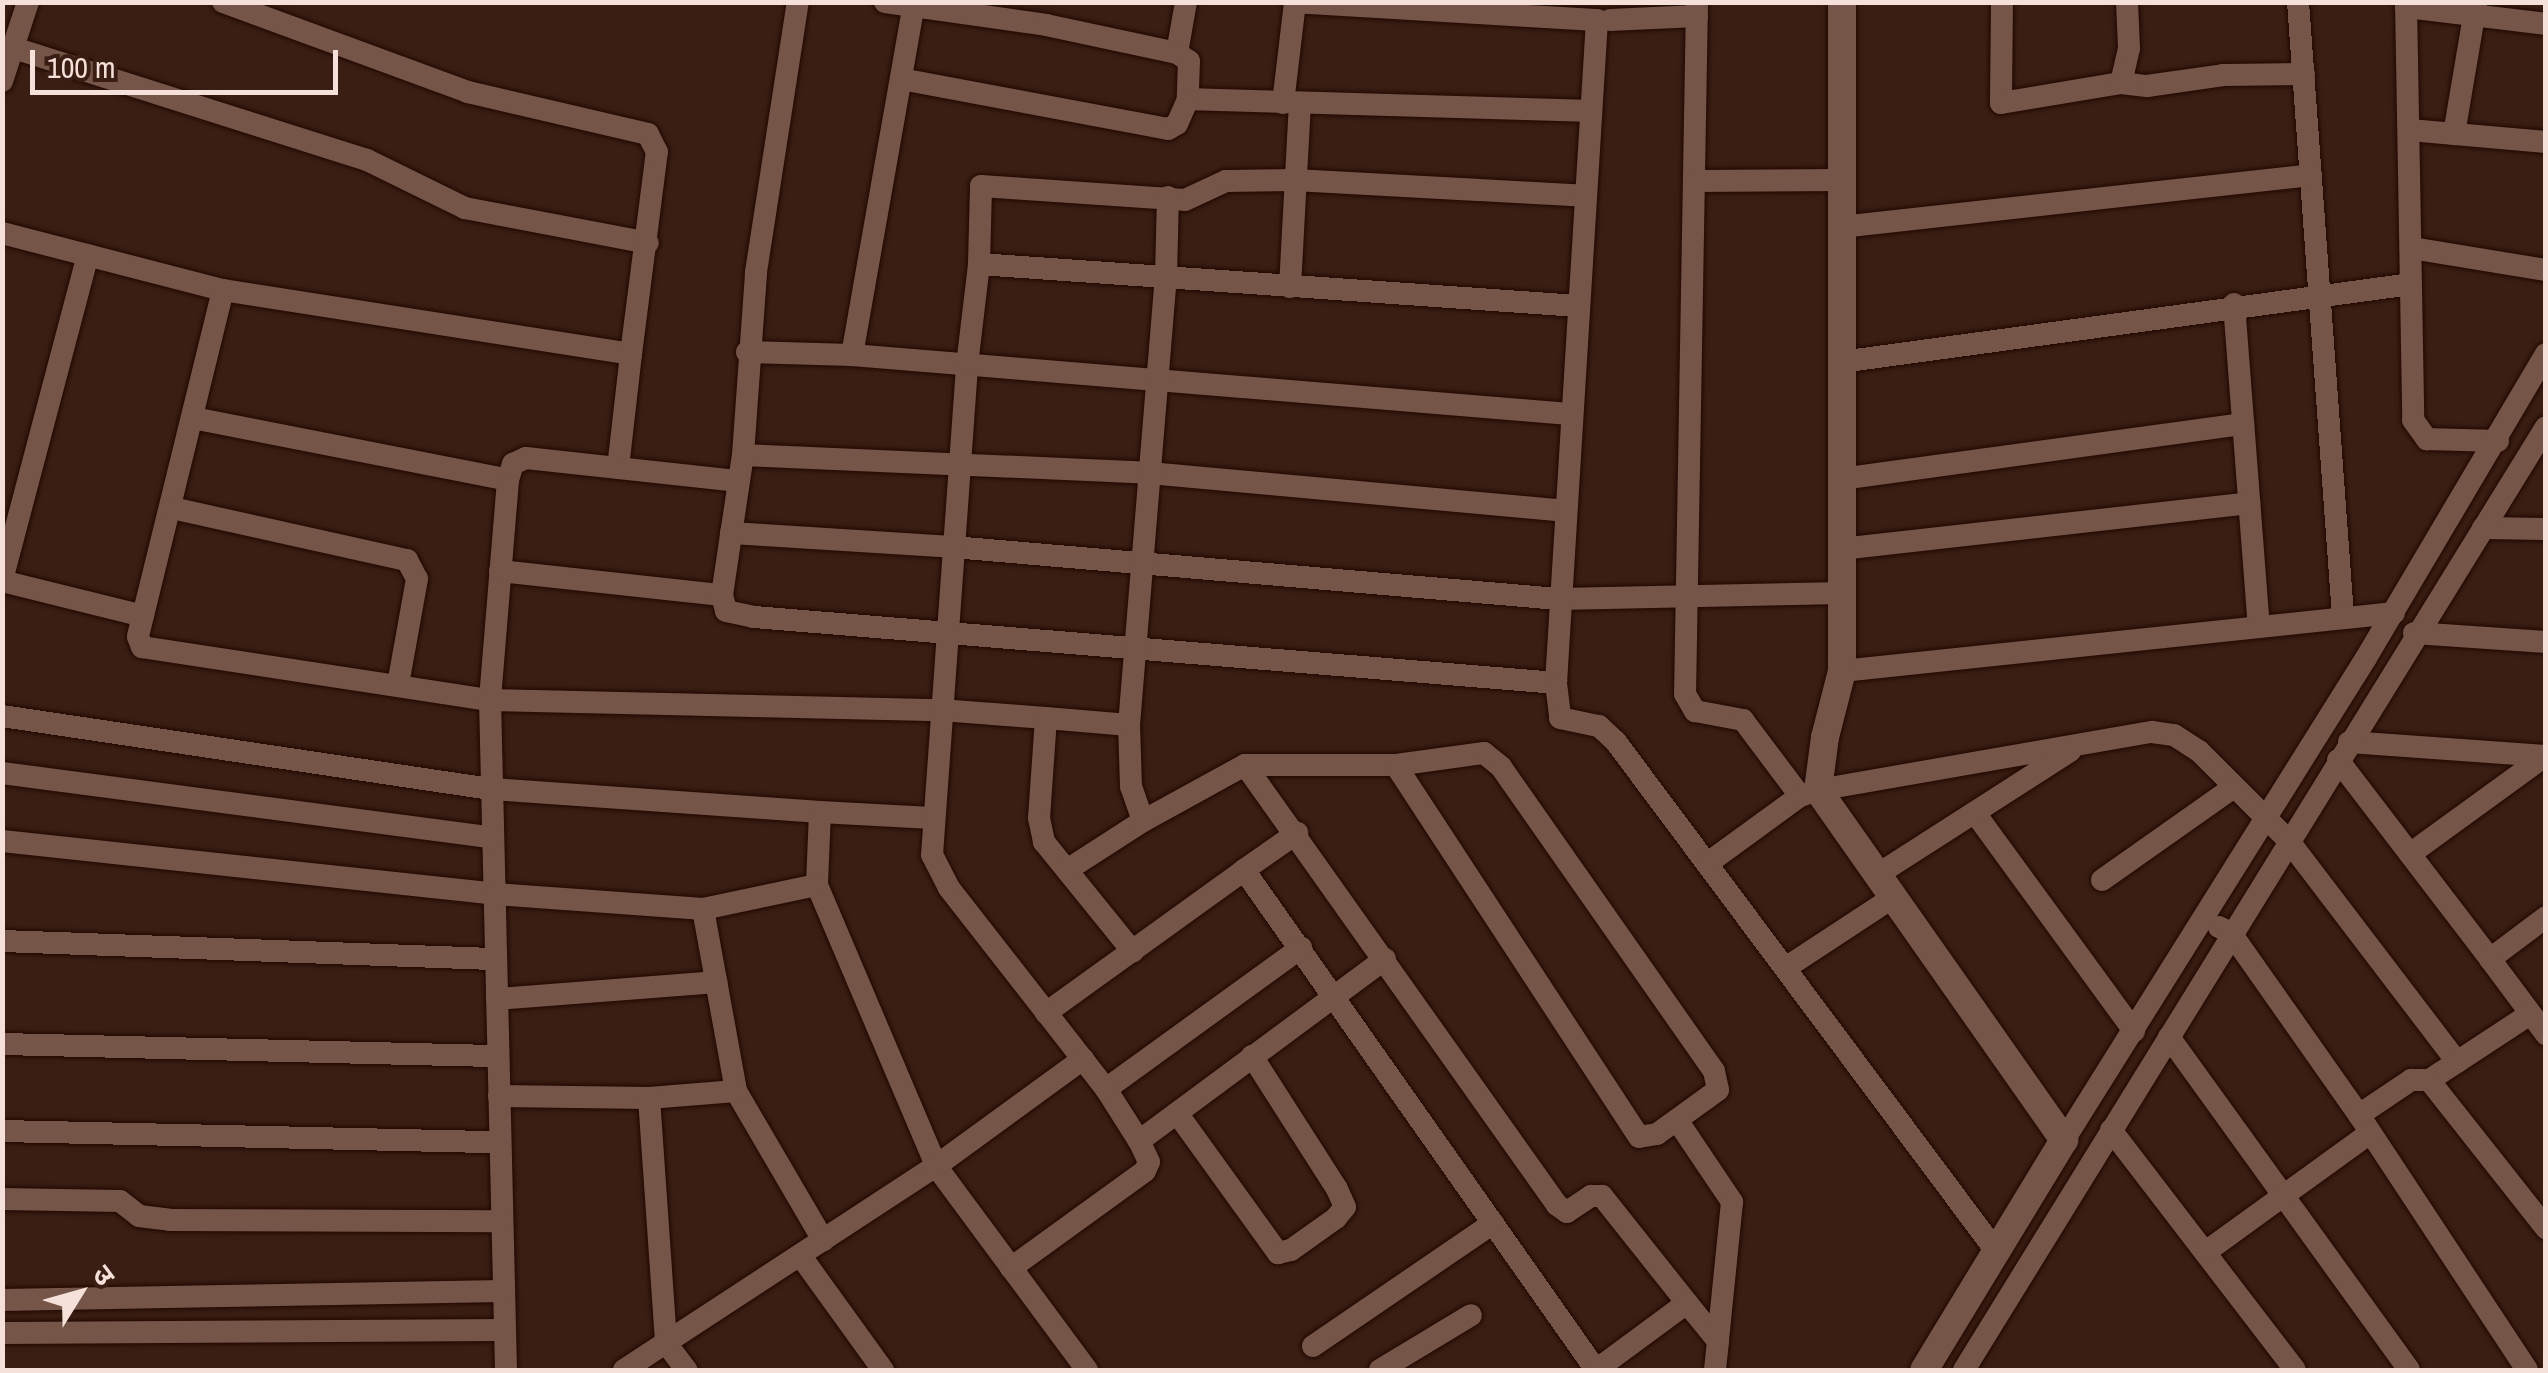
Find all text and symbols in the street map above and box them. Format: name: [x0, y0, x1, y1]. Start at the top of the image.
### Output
scale bar: [35, 30, 342, 92]
text: 100 m: [47, 47, 115, 87]
north arrow: [30, 1243, 130, 1343]
text: उ: [84, 1257, 124, 1293]

